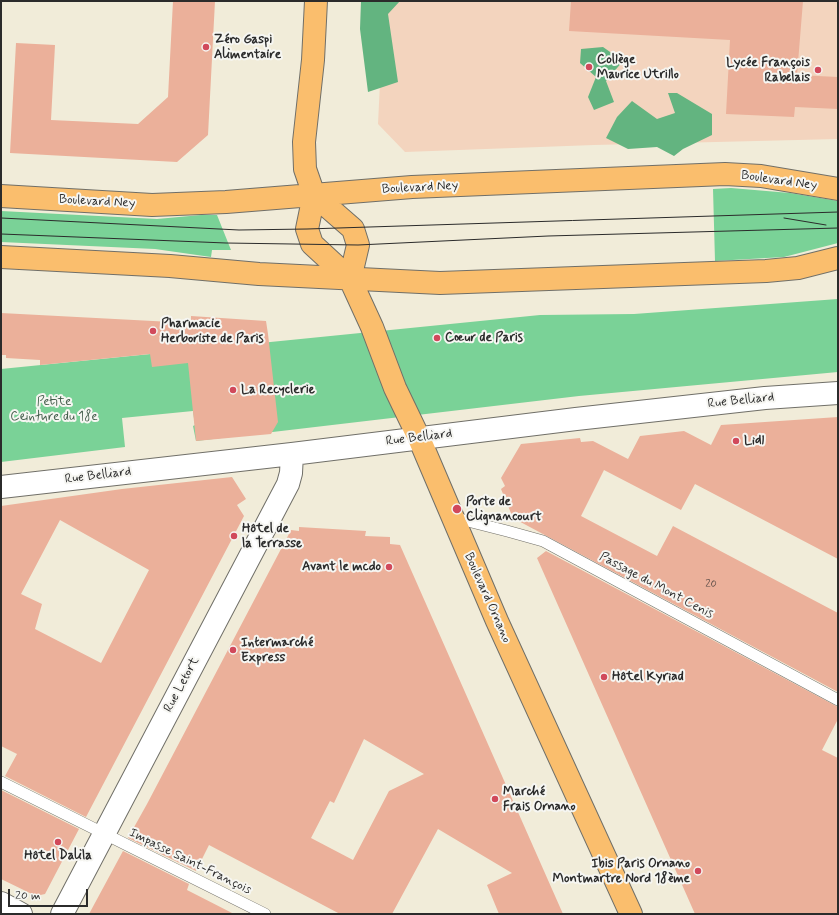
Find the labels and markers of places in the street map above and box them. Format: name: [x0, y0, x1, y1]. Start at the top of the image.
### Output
place label: Zéro Gaspi Alimentaire: [214, 32, 281, 63]
marker: Zéro Gaspi Alimentaire: [201, 42, 211, 52]
place label: Collège Maurice Utrillo: [597, 52, 679, 83]
place label: Lycée François Rabelais: [726, 55, 810, 86]
marker: Collège Maurice Utrillo: [584, 62, 594, 72]
marker: Lycée François Rabelais: [813, 65, 823, 75]
place label: Pharmacie Herboriste de Paris: [161, 316, 264, 347]
marker: Pharmacie Herboriste de Paris: [148, 326, 158, 336]
place label: Cœur de Paris: [445, 330, 523, 346]
marker: Cœur de Paris: [432, 333, 442, 343]
place label: La Recyclerie: [241, 382, 315, 398]
marker: La Recyclerie: [228, 385, 238, 395]
place label: Lidl: [744, 433, 764, 449]
marker: Lidl: [731, 436, 741, 446]
place label: Porte de Clignancourt: [466, 494, 542, 525]
marker: Porte de Clignancourt: [451, 503, 463, 515]
place label: Hôtel de la Terrasse: [242, 521, 302, 552]
marker: Hôtel de la Terrasse: [229, 531, 239, 541]
place label: Avant le mcdo: [302, 559, 381, 575]
marker: Avant le mcdo: [384, 562, 394, 572]
place label: Intermarché Express: [241, 635, 313, 666]
marker: Intermarché Express: [228, 645, 238, 655]
place label: Hôtel Kyriad: [612, 669, 684, 685]
marker: Hôtel Kyriad: [599, 672, 609, 682]
place label: Marché Frais Ornano: [503, 784, 576, 815]
marker: Marché Frais Ornano: [490, 794, 500, 804]
marker: Hôtel Dalila: [53, 837, 63, 847]
place label: Hôtel Dalila: [24, 848, 92, 864]
place label: Ibis Paris Ornano Montmartre Nord 18ème: [553, 856, 690, 887]
marker: Ibis Paris Ornano Montmartre Nord 18ème: [693, 866, 703, 876]

